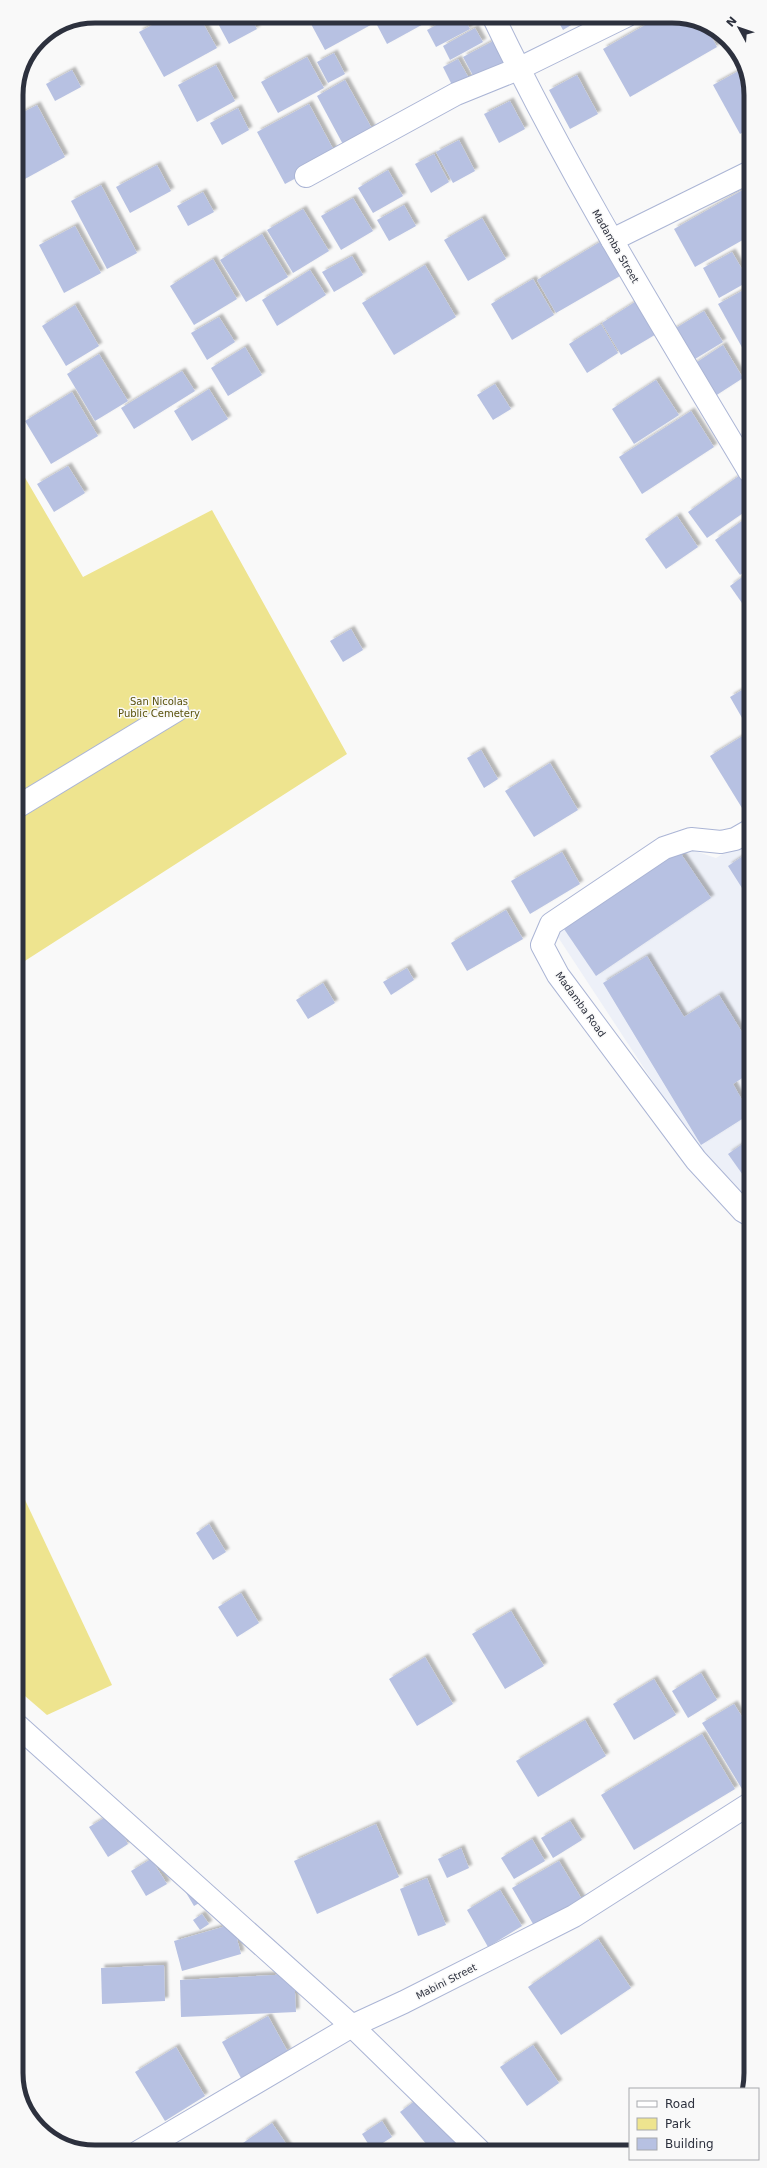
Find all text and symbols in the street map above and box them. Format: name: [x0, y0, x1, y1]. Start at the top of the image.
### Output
north arrow: [719, 8, 759, 48]
text: N: [724, 14, 740, 30]
street label: Madamba Street: [590, 208, 641, 285]
park label: San Nicolas Public Cemetery: [118, 696, 200, 719]
street label: Madamba Road: [553, 970, 608, 1039]
street label: Mabini Street: [414, 1961, 478, 2001]
legend: [629, 2088, 759, 2160]
text: Road: [665, 2097, 695, 2111]
text: Park: [665, 2117, 691, 2131]
text: Building: [665, 2137, 714, 2151]

